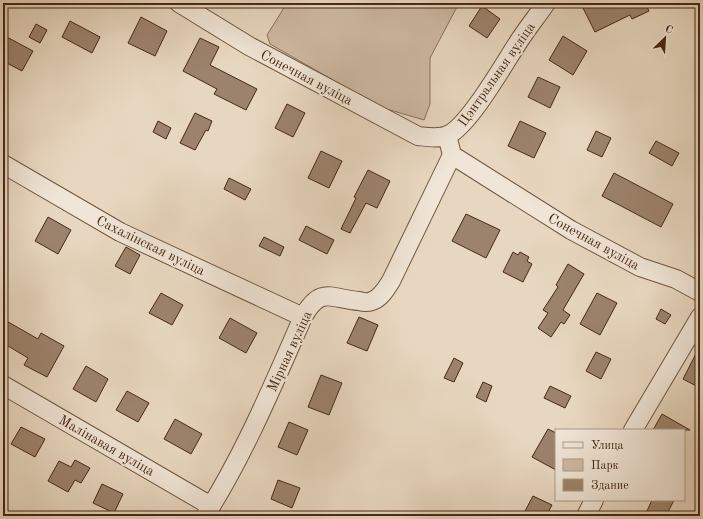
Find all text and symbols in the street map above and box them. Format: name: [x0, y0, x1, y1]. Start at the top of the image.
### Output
north arrow: [645, 18, 685, 58]
street label: Цэнтральная вуліца: [456, 20, 538, 129]
text: С: [663, 24, 674, 37]
street label: Сонечная вуліца: [258, 48, 355, 108]
street label: Сонечная вуліца: [546, 211, 642, 273]
street label: Сахалінская вуліца: [94, 214, 207, 278]
street label: Мірная вуліца: [265, 309, 315, 394]
street label: Малінавая вуліца: [56, 413, 157, 479]
legend: [555, 429, 685, 501]
text: Улица: [591, 440, 624, 452]
text: Парк: [591, 460, 619, 472]
text: Здание: [591, 480, 629, 492]

